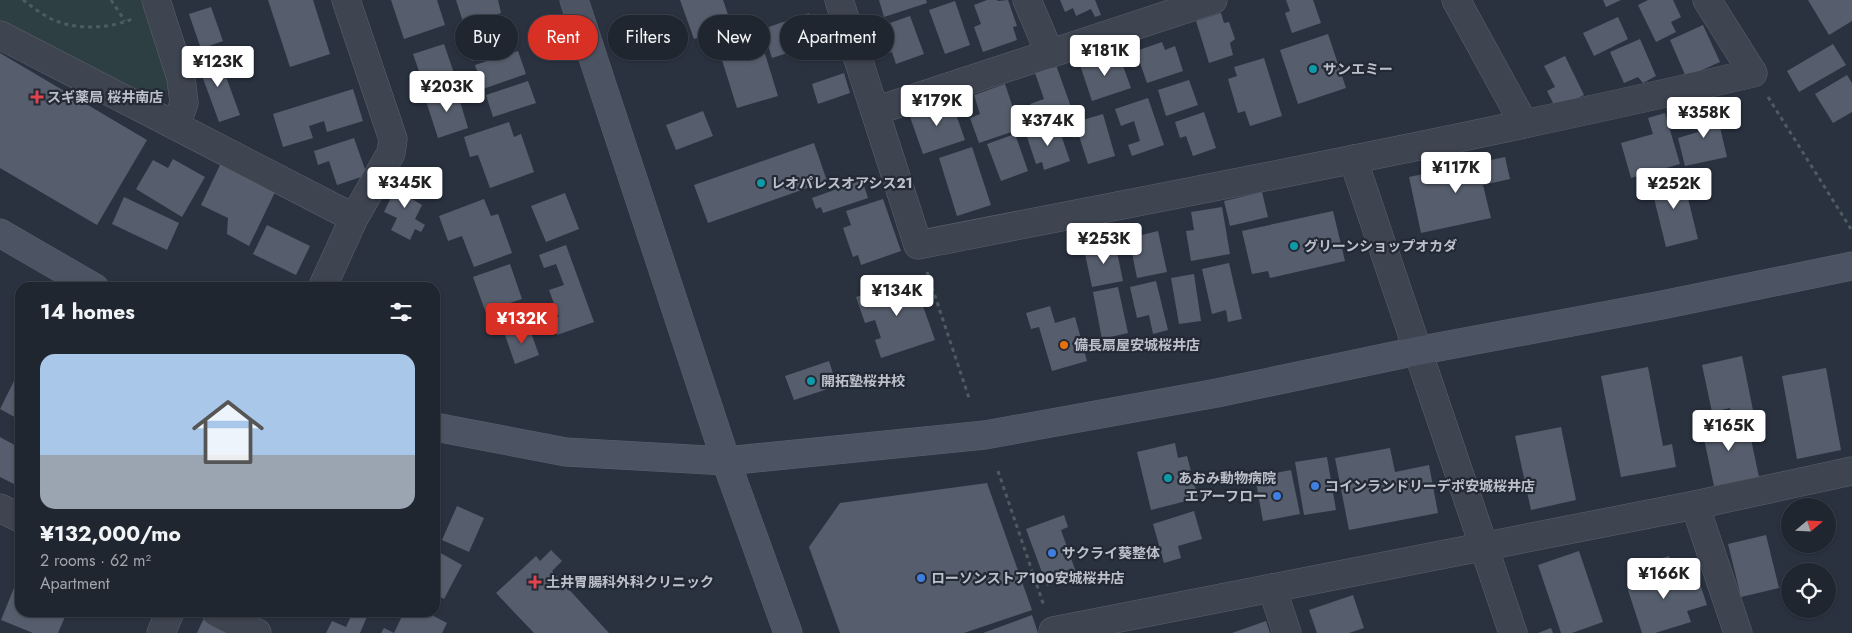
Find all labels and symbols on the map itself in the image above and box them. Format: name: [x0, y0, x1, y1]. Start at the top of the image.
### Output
pin: ¥181K: [1070, 34, 1140, 77]
pin: ¥123K: [183, 46, 253, 88]
place label: サンエミー: [1323, 59, 1393, 79]
marker: サンエミー: [1307, 63, 1319, 75]
pin: ¥203K: [412, 70, 482, 113]
pin: ¥179K: [902, 84, 972, 127]
place label: スギ薬局 桜井南店: [47, 87, 163, 107]
marker: スギ薬局 桜井南店: [31, 91, 43, 103]
pin: ¥358K: [1669, 96, 1739, 139]
pin: ¥374K: [1013, 104, 1083, 147]
pin: ¥117K: [1421, 152, 1491, 194]
pin: ¥345K: [370, 166, 440, 209]
pin: ¥252K: [1639, 168, 1709, 210]
place label: レオパレスオアシス21: [771, 173, 913, 193]
marker: レオパレスオアシス21: [755, 177, 767, 189]
pin: ¥253K: [1069, 222, 1139, 265]
place label: グリーンショップオカダ: [1304, 236, 1457, 256]
marker: グリーンショップオカダ: [1288, 240, 1300, 252]
pin: ¥134K: [862, 274, 932, 317]
pin: ¥132K: [487, 302, 557, 345]
place label: 備長扇屋安城桜井店: [1074, 335, 1200, 355]
marker: 備長扇屋安城桜井店: [1058, 339, 1070, 351]
place label: 開拓塾桜井校: [821, 371, 905, 391]
marker: 開拓塾桜井校: [805, 375, 817, 387]
pin: ¥165K: [1694, 410, 1764, 452]
place label: あおみ動物病院: [1178, 468, 1276, 488]
marker: あおみ動物病院: [1162, 472, 1174, 484]
place label: コインランドリーデポ安城桜井店: [1325, 476, 1535, 496]
marker: コインランドリーデポ安城桜井店: [1309, 480, 1321, 492]
place label: エアーフロー: [1185, 486, 1267, 506]
marker: エアーフロー: [1271, 490, 1283, 502]
north arrow: [1781, 498, 1836, 552]
place label: サクライ葵整体: [1062, 543, 1160, 563]
marker: サクライ葵整体: [1046, 547, 1058, 559]
pin: ¥166K: [1629, 558, 1699, 600]
place label: ローソンストア100安城桜井店: [931, 568, 1124, 588]
place label: 土井胃腸科外科クリニック: [546, 572, 714, 592]
marker: ローソンストア100安城桜井店: [915, 572, 927, 584]
marker: 土井胃腸科外科クリニック: [528, 575, 542, 589]

